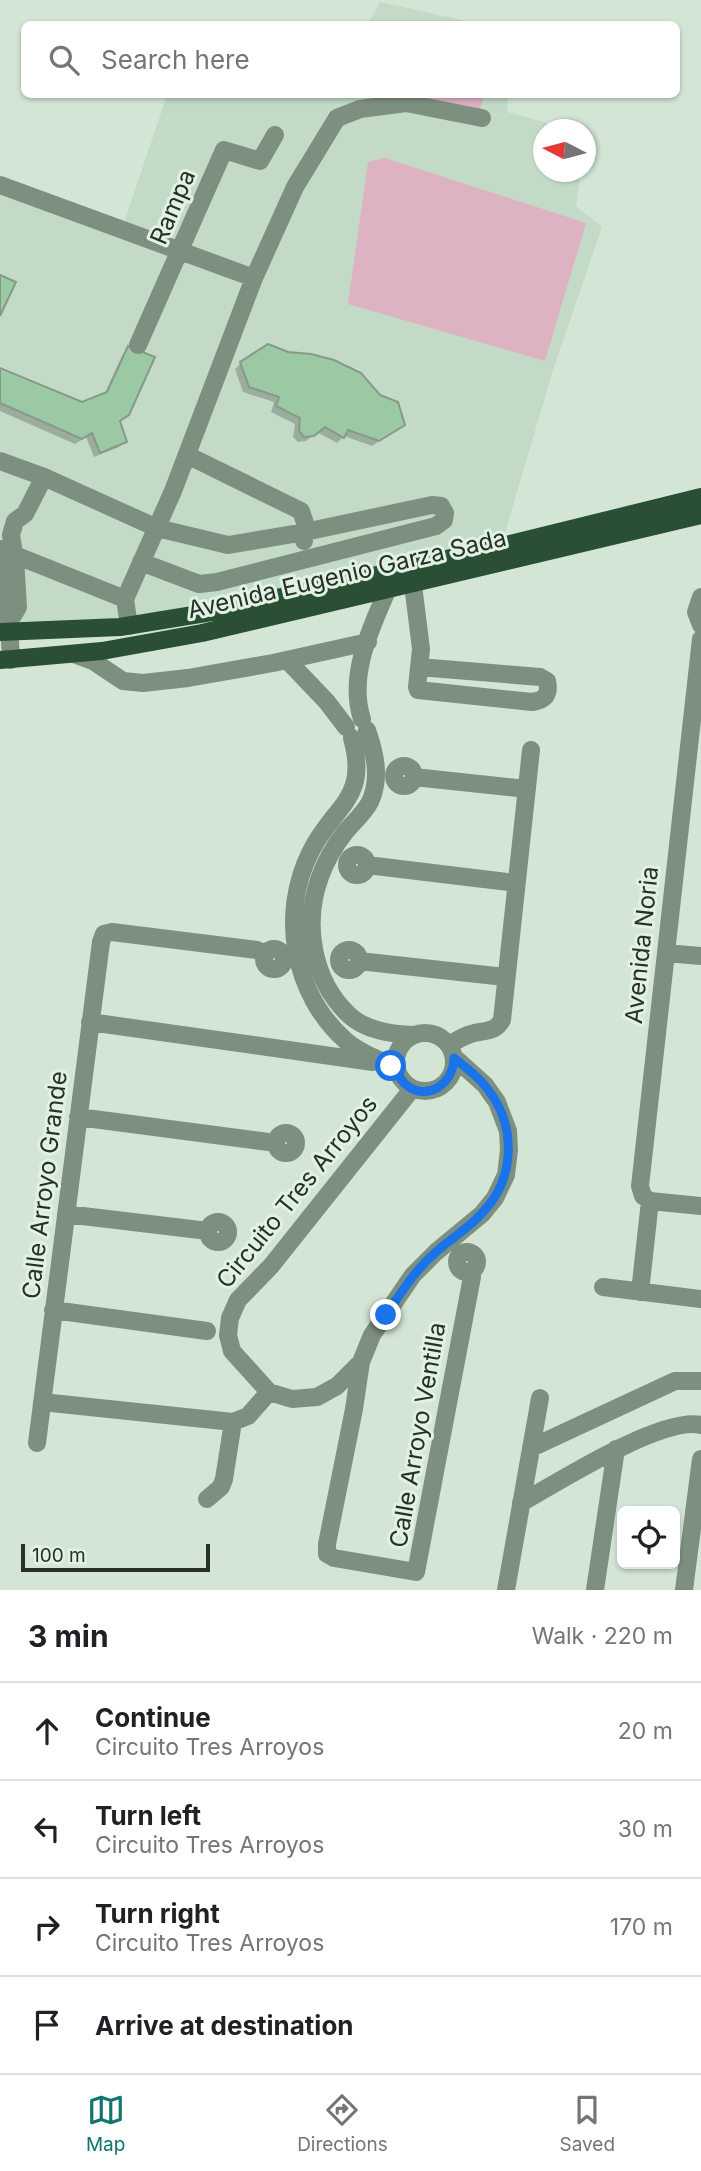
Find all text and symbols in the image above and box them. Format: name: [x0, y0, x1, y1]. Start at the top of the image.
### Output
search box: [21, 21, 680, 98]
icon: search: [45, 41, 83, 79]
text: Search here: [101, 44, 250, 75]
north arrow: [533, 119, 596, 182]
street label: Rampa: [144, 165, 201, 248]
street label: Avenida Eugenio Garza Sada: [185, 523, 509, 624]
street label: Avenida Noria: [619, 865, 664, 1025]
route start: [375, 1050, 406, 1081]
street label: Calle Arroyo Grande: [16, 1069, 73, 1301]
street label: Circuito Tres Arroyos: [210, 1090, 383, 1294]
route end: [370, 1299, 401, 1330]
street label: Calle Arroyo Ventilla: [383, 1320, 452, 1550]
map controls: [617, 1506, 680, 1569]
button: locate: [617, 1506, 680, 1569]
scale bar: [21, 1541, 210, 1573]
text: 100 m: [32, 1544, 86, 1567]
text: 3 min: [28, 1618, 109, 1654]
text: Walk · 220 m: [532, 1622, 673, 1650]
text: Continue: [95, 1702, 211, 1733]
icon: ahead: [28, 1712, 66, 1750]
text: 20 m: [618, 1717, 673, 1745]
text: Circuito Tres Arroyos: [95, 1733, 324, 1761]
text: Turn left: [95, 1800, 201, 1831]
icon: left: [28, 1810, 66, 1848]
text: 30 m: [618, 1815, 673, 1843]
text: Circuito Tres Arroyos: [95, 1831, 324, 1859]
text: Turn right: [95, 1898, 220, 1929]
icon: right: [28, 1908, 66, 1946]
text: 170 m: [610, 1913, 673, 1941]
text: Circuito Tres Arroyos: [95, 1929, 324, 1957]
icon: arrive: [28, 2006, 66, 2044]
text: Arrive at destination: [95, 2010, 354, 2041]
tab: Map: [86, 2091, 125, 2156]
tab: Directions: [297, 2091, 388, 2156]
tab: Saved: [559, 2091, 615, 2156]

